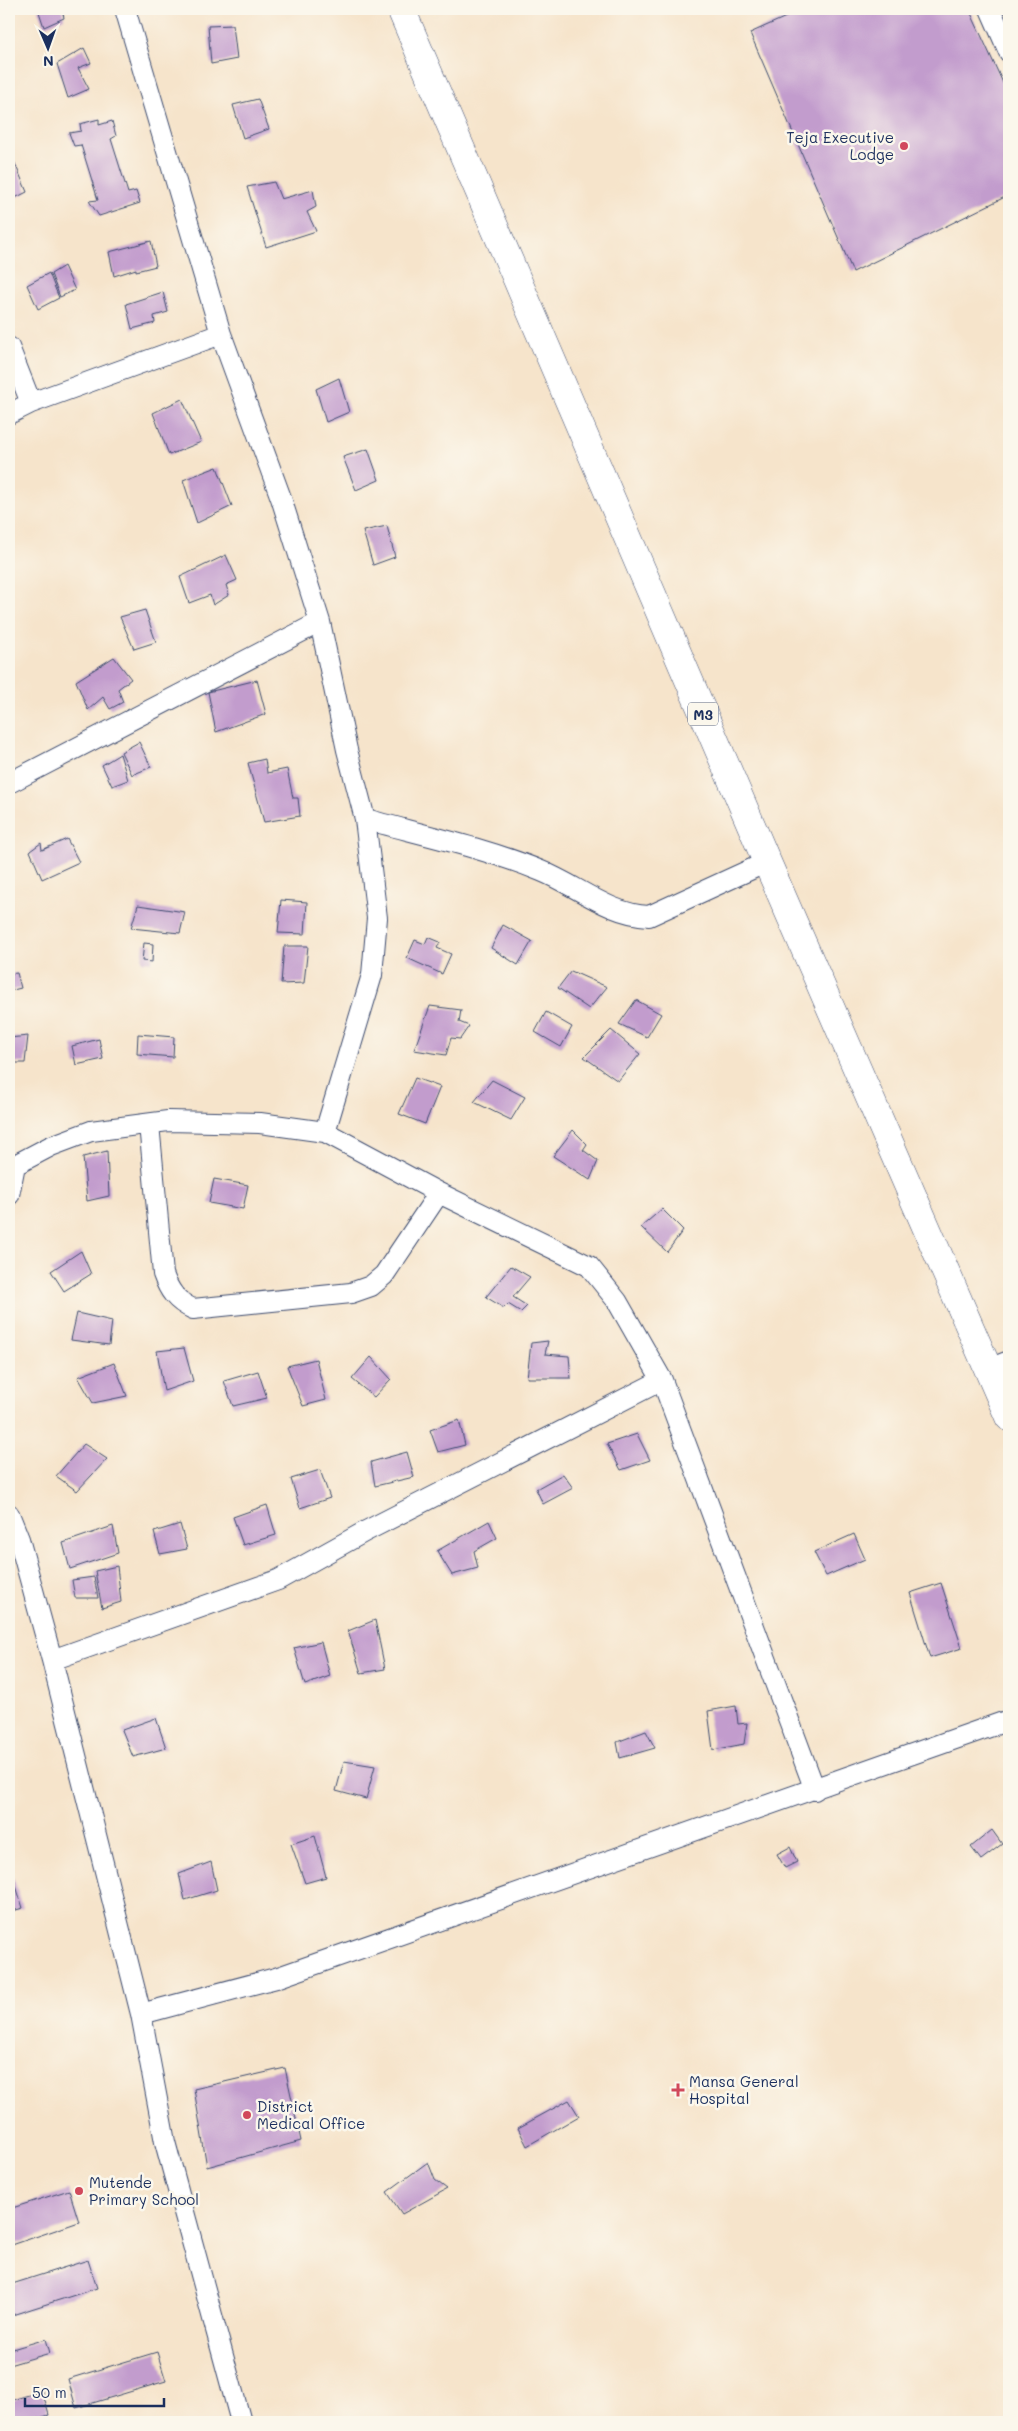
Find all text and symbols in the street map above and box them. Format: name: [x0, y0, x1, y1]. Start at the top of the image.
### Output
north arrow: [22, 22, 72, 72]
text: N: [43, 52, 54, 71]
place label: Teja Executive Lodge: [786, 127, 894, 164]
marker: Teja Executive Lodge: [898, 140, 910, 152]
road number: M3: [688, 702, 718, 726]
place label: Mansa General Hospital: [689, 2071, 799, 2108]
marker: Mansa General Hospital: [671, 2083, 685, 2097]
place label: District Medical Office: [257, 2096, 365, 2133]
marker: District Medical Office: [241, 2109, 253, 2121]
place label: Mutende Primary School: [89, 2172, 199, 2209]
marker: Mutende Primary School: [73, 2185, 85, 2197]
scale bar: [25, 2376, 164, 2408]
text: 50 m: [32, 2382, 67, 2402]

